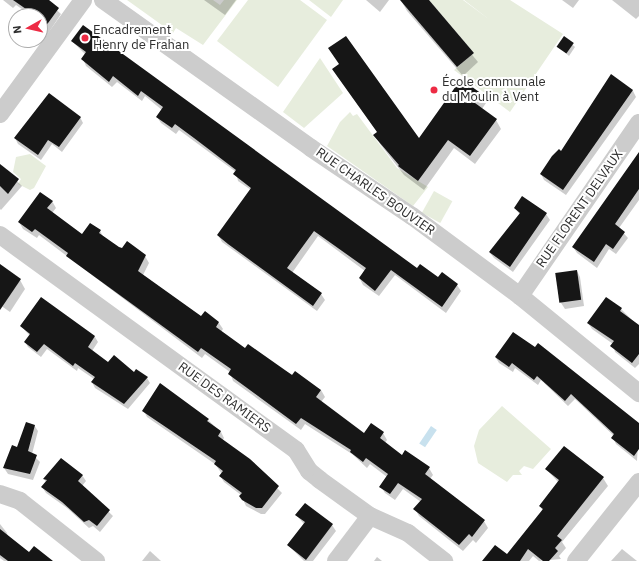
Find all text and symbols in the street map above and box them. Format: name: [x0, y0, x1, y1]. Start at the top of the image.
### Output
north arrow: [8, 8, 48, 48]
place label: Encadrement Henry de Frahan: [93, 23, 189, 54]
text: N: [10, 25, 25, 34]
marker: Encadrement Henry de Frahan: [80, 33, 90, 43]
place label: École communale du Moulin à Vent: [442, 75, 546, 106]
marker: École communale du Moulin à Vent: [429, 85, 439, 95]
street label: RUE CHARLES BOUVIER: [312, 145, 438, 239]
street label: RUE FLORENT DELVAUX: [533, 147, 627, 271]
street label: RUE DES RAMIERS: [175, 359, 273, 437]

